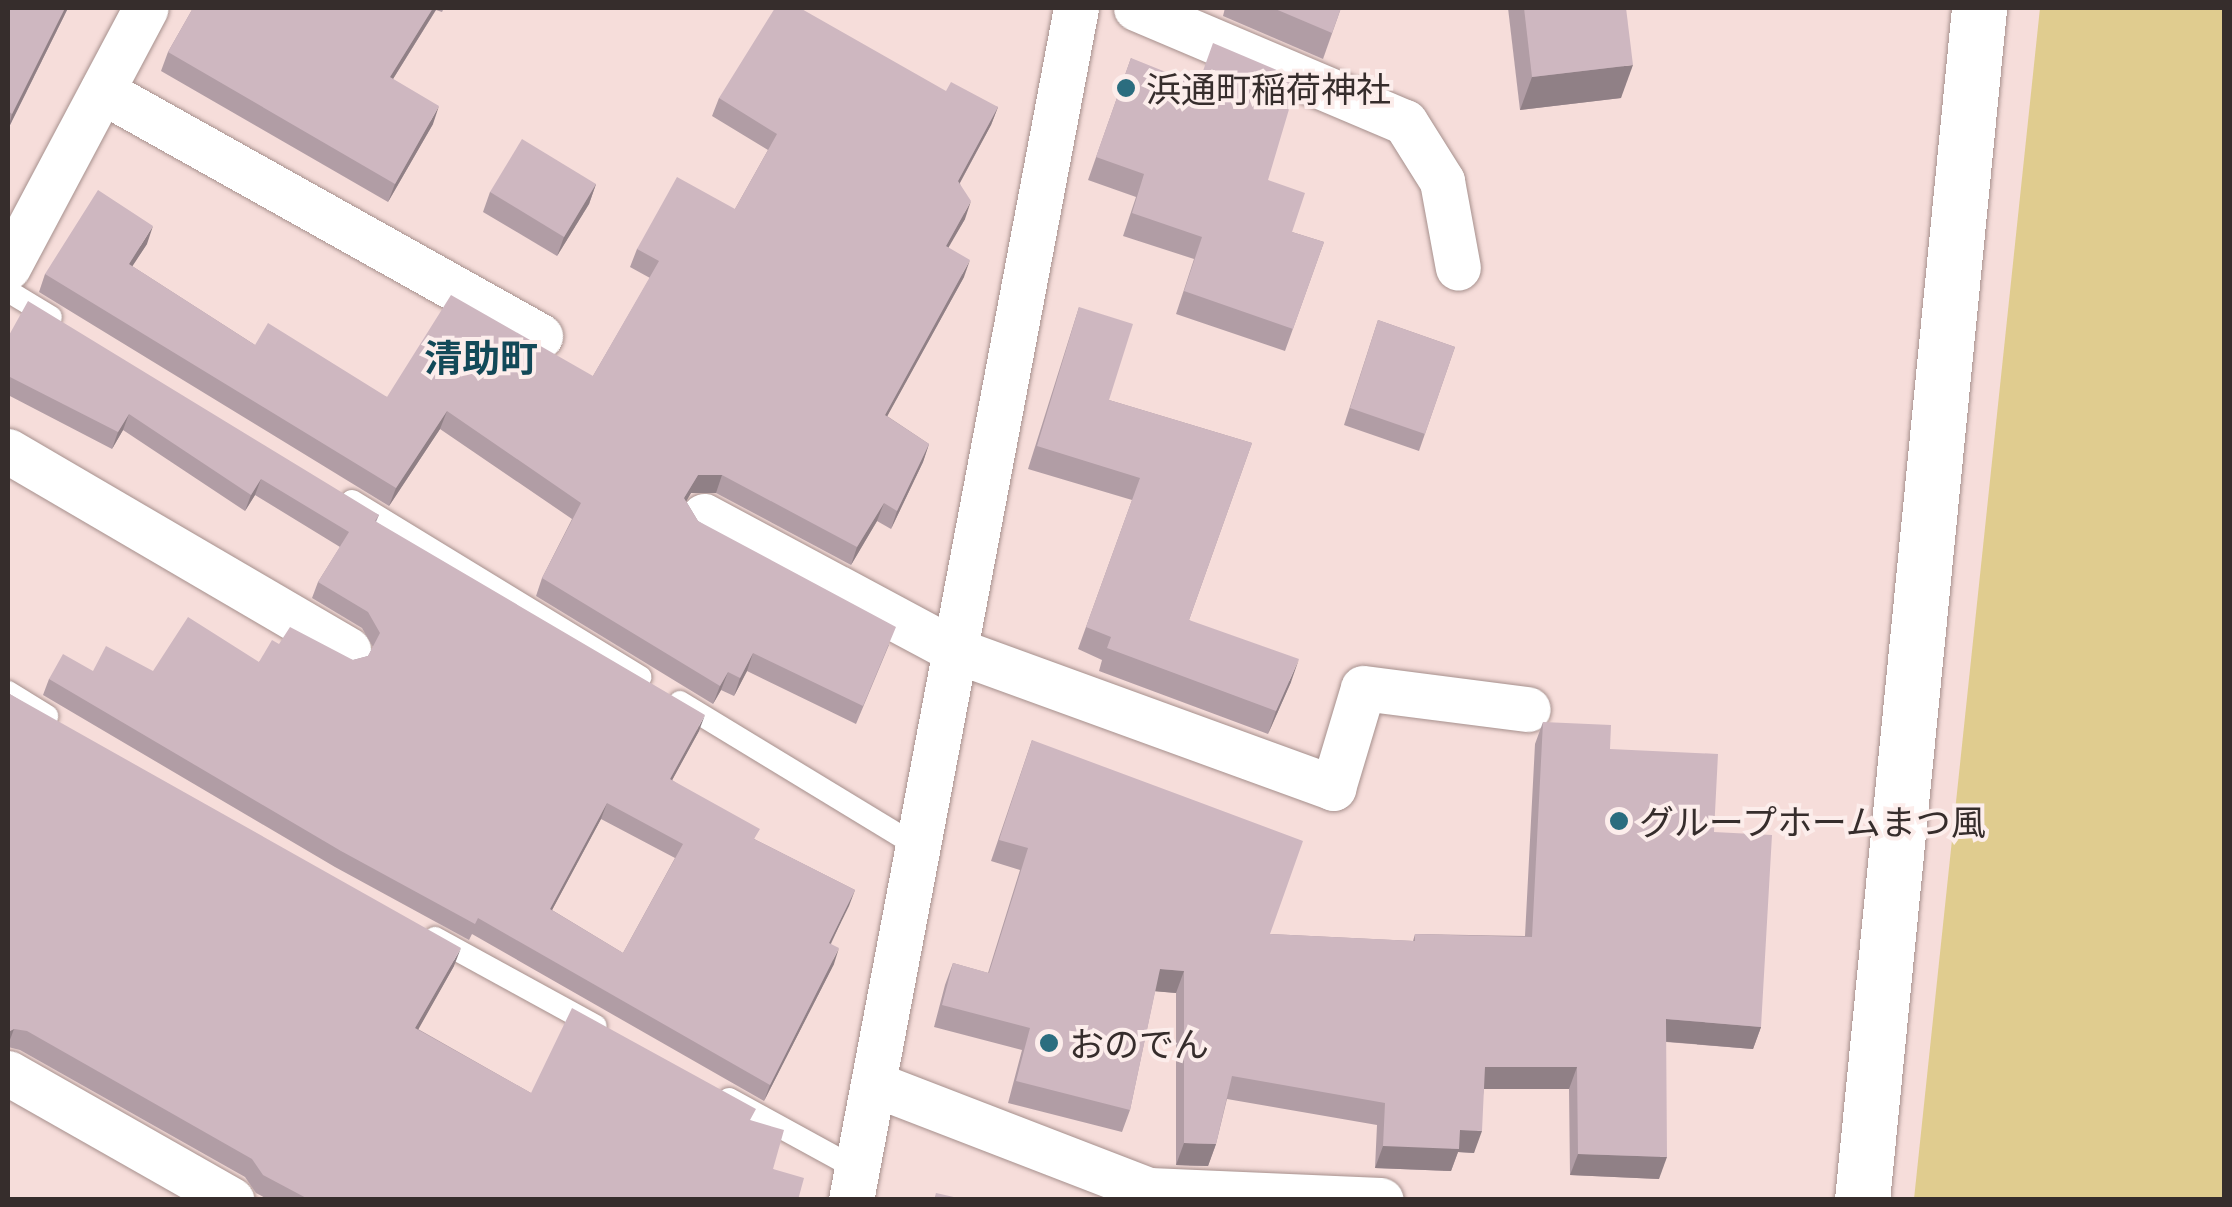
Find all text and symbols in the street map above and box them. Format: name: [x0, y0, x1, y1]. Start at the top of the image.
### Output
place label: 浜通町稲荷神社: [1146, 67, 1391, 109]
marker: 浜通町稲荷神社: [1115, 77, 1137, 99]
district label: 清助町: [424, 334, 538, 380]
place label: グループホームまつ風: [1639, 800, 1989, 842]
marker: グループホームまつ風: [1608, 810, 1630, 832]
place label: おのでん: [1069, 1022, 1209, 1064]
marker: おのでん: [1038, 1032, 1060, 1054]

